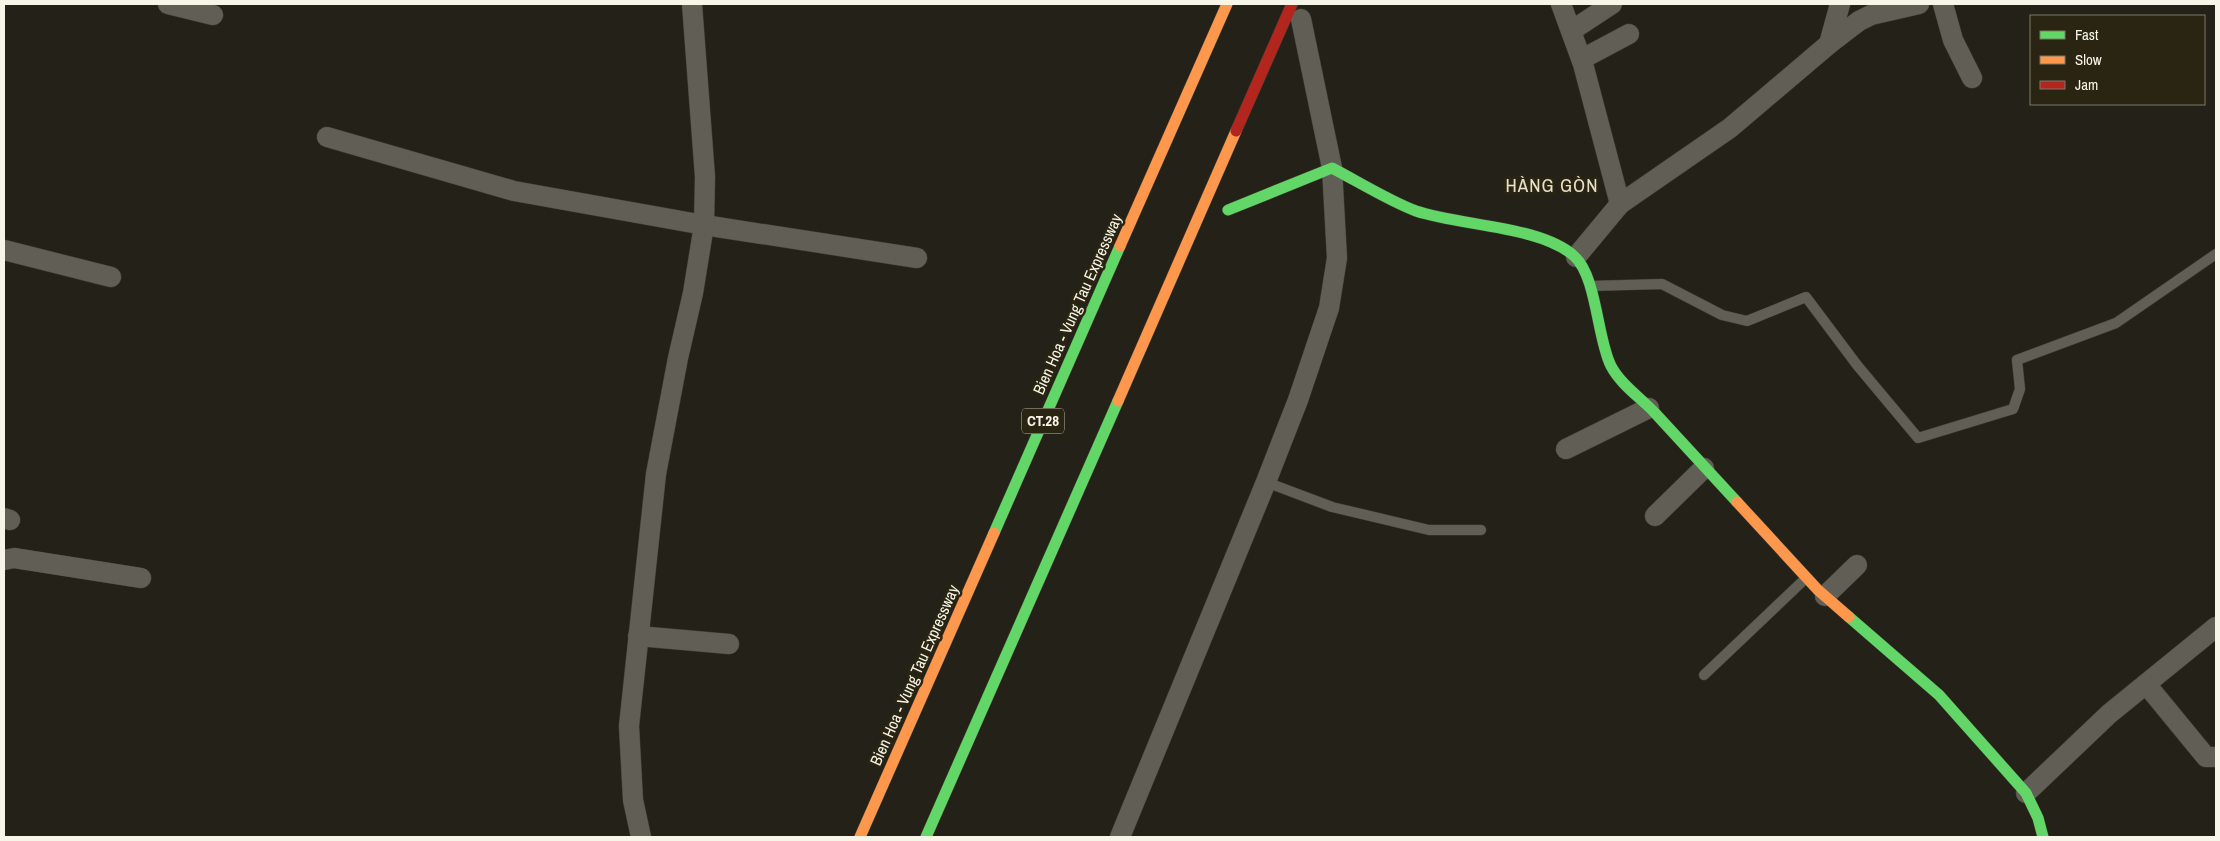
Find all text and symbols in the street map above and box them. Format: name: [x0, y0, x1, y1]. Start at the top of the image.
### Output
legend: [2030, 15, 2205, 105]
text: Fast: [2075, 24, 2099, 45]
text: Slow: [2075, 49, 2102, 70]
text: Jam: [2075, 74, 2098, 95]
district label: HÀNG GÒN: [1506, 172, 1598, 198]
street label: Bien Hoa - Vung Tau Expressway: [1027, 210, 1127, 398]
road number: CT.28: [1022, 408, 1064, 434]
street label: Bien Hoa - Vung Tau Expressway: [864, 581, 964, 769]

